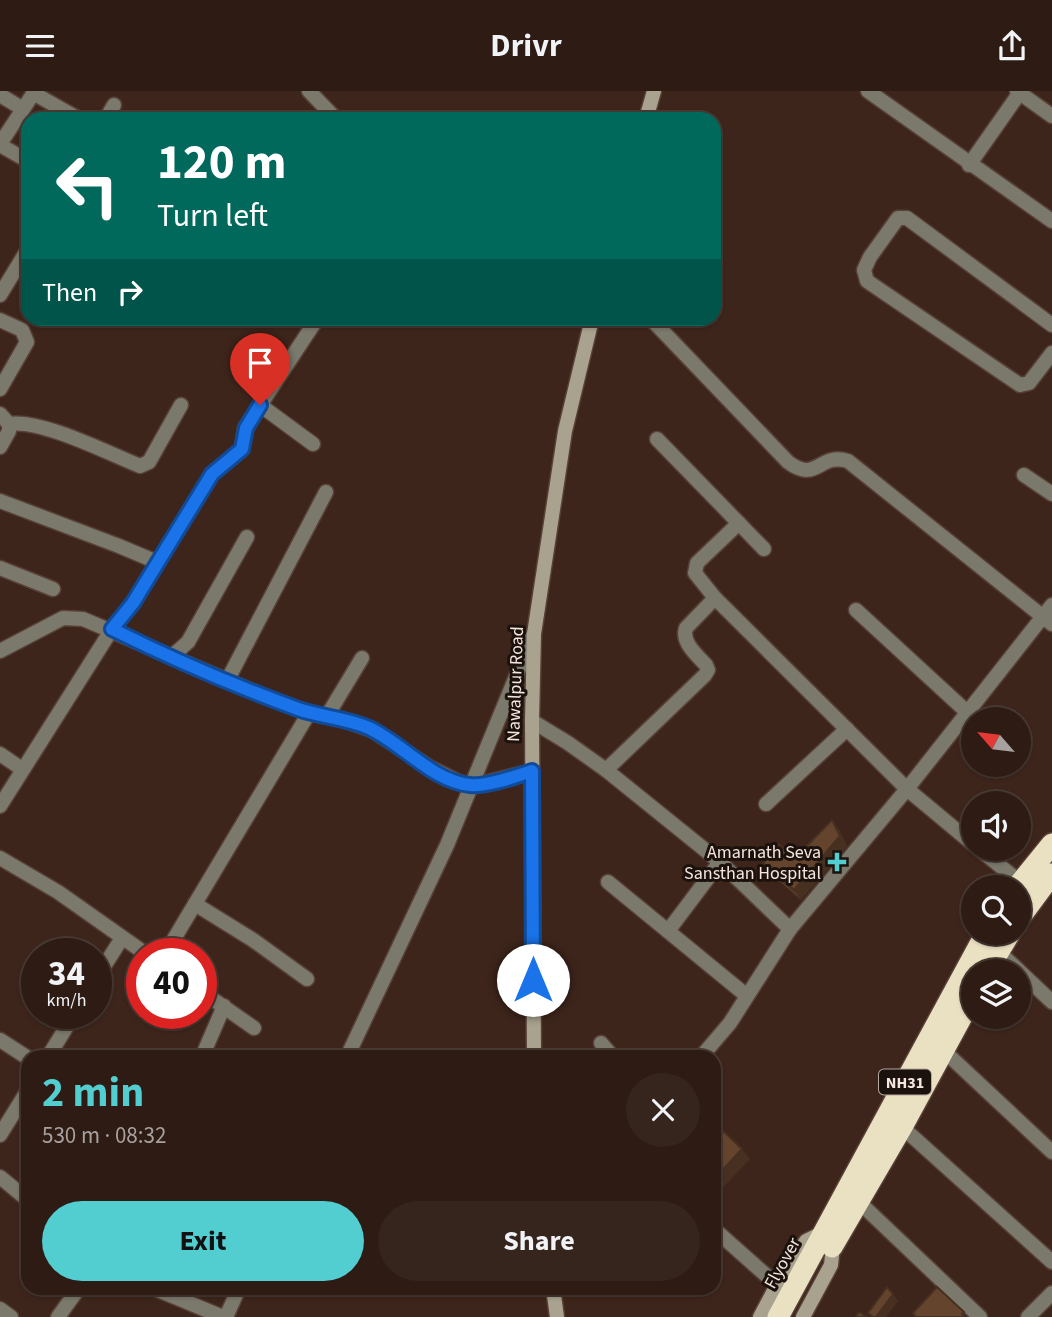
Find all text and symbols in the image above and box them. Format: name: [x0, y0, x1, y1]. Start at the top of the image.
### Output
text: Drivr: [490, 23, 562, 69]
icon: menu: [21, 27, 59, 65]
icon: share: [993, 27, 1031, 65]
text: 120 m: [157, 128, 286, 198]
icon: left: [42, 140, 133, 231]
text: Turn left: [157, 193, 268, 239]
icon: right: [111, 273, 149, 311]
text: Then: [42, 274, 97, 311]
pin: [230, 333, 290, 405]
icon: arrive: [241, 344, 279, 382]
street label: Nawalpur Road: [501, 626, 530, 742]
north arrow: [961, 707, 1031, 777]
map controls: [961, 707, 1031, 1029]
button: sound: [961, 791, 1031, 861]
place label: Amarnath Seva Sansthan Hospital: [684, 840, 821, 886]
marker: Amarnath Seva Sansthan Hospital: [827, 852, 847, 872]
button: search: [961, 875, 1031, 945]
speed limit sign: 40: [126, 938, 217, 1029]
position arrow: [496, 943, 570, 1017]
text: 34: [48, 949, 85, 999]
button: layers: [961, 959, 1031, 1029]
text: km/h: [47, 988, 86, 1013]
text: 2 min: [42, 1063, 144, 1123]
road number: NH31: [879, 1070, 931, 1095]
button: close: [626, 1073, 700, 1147]
text: 530 m · 08:32: [42, 1119, 166, 1152]
button: Exit: [42, 1201, 364, 1281]
button: Share: [378, 1201, 700, 1281]
street label: Flyover: [758, 1232, 807, 1293]

